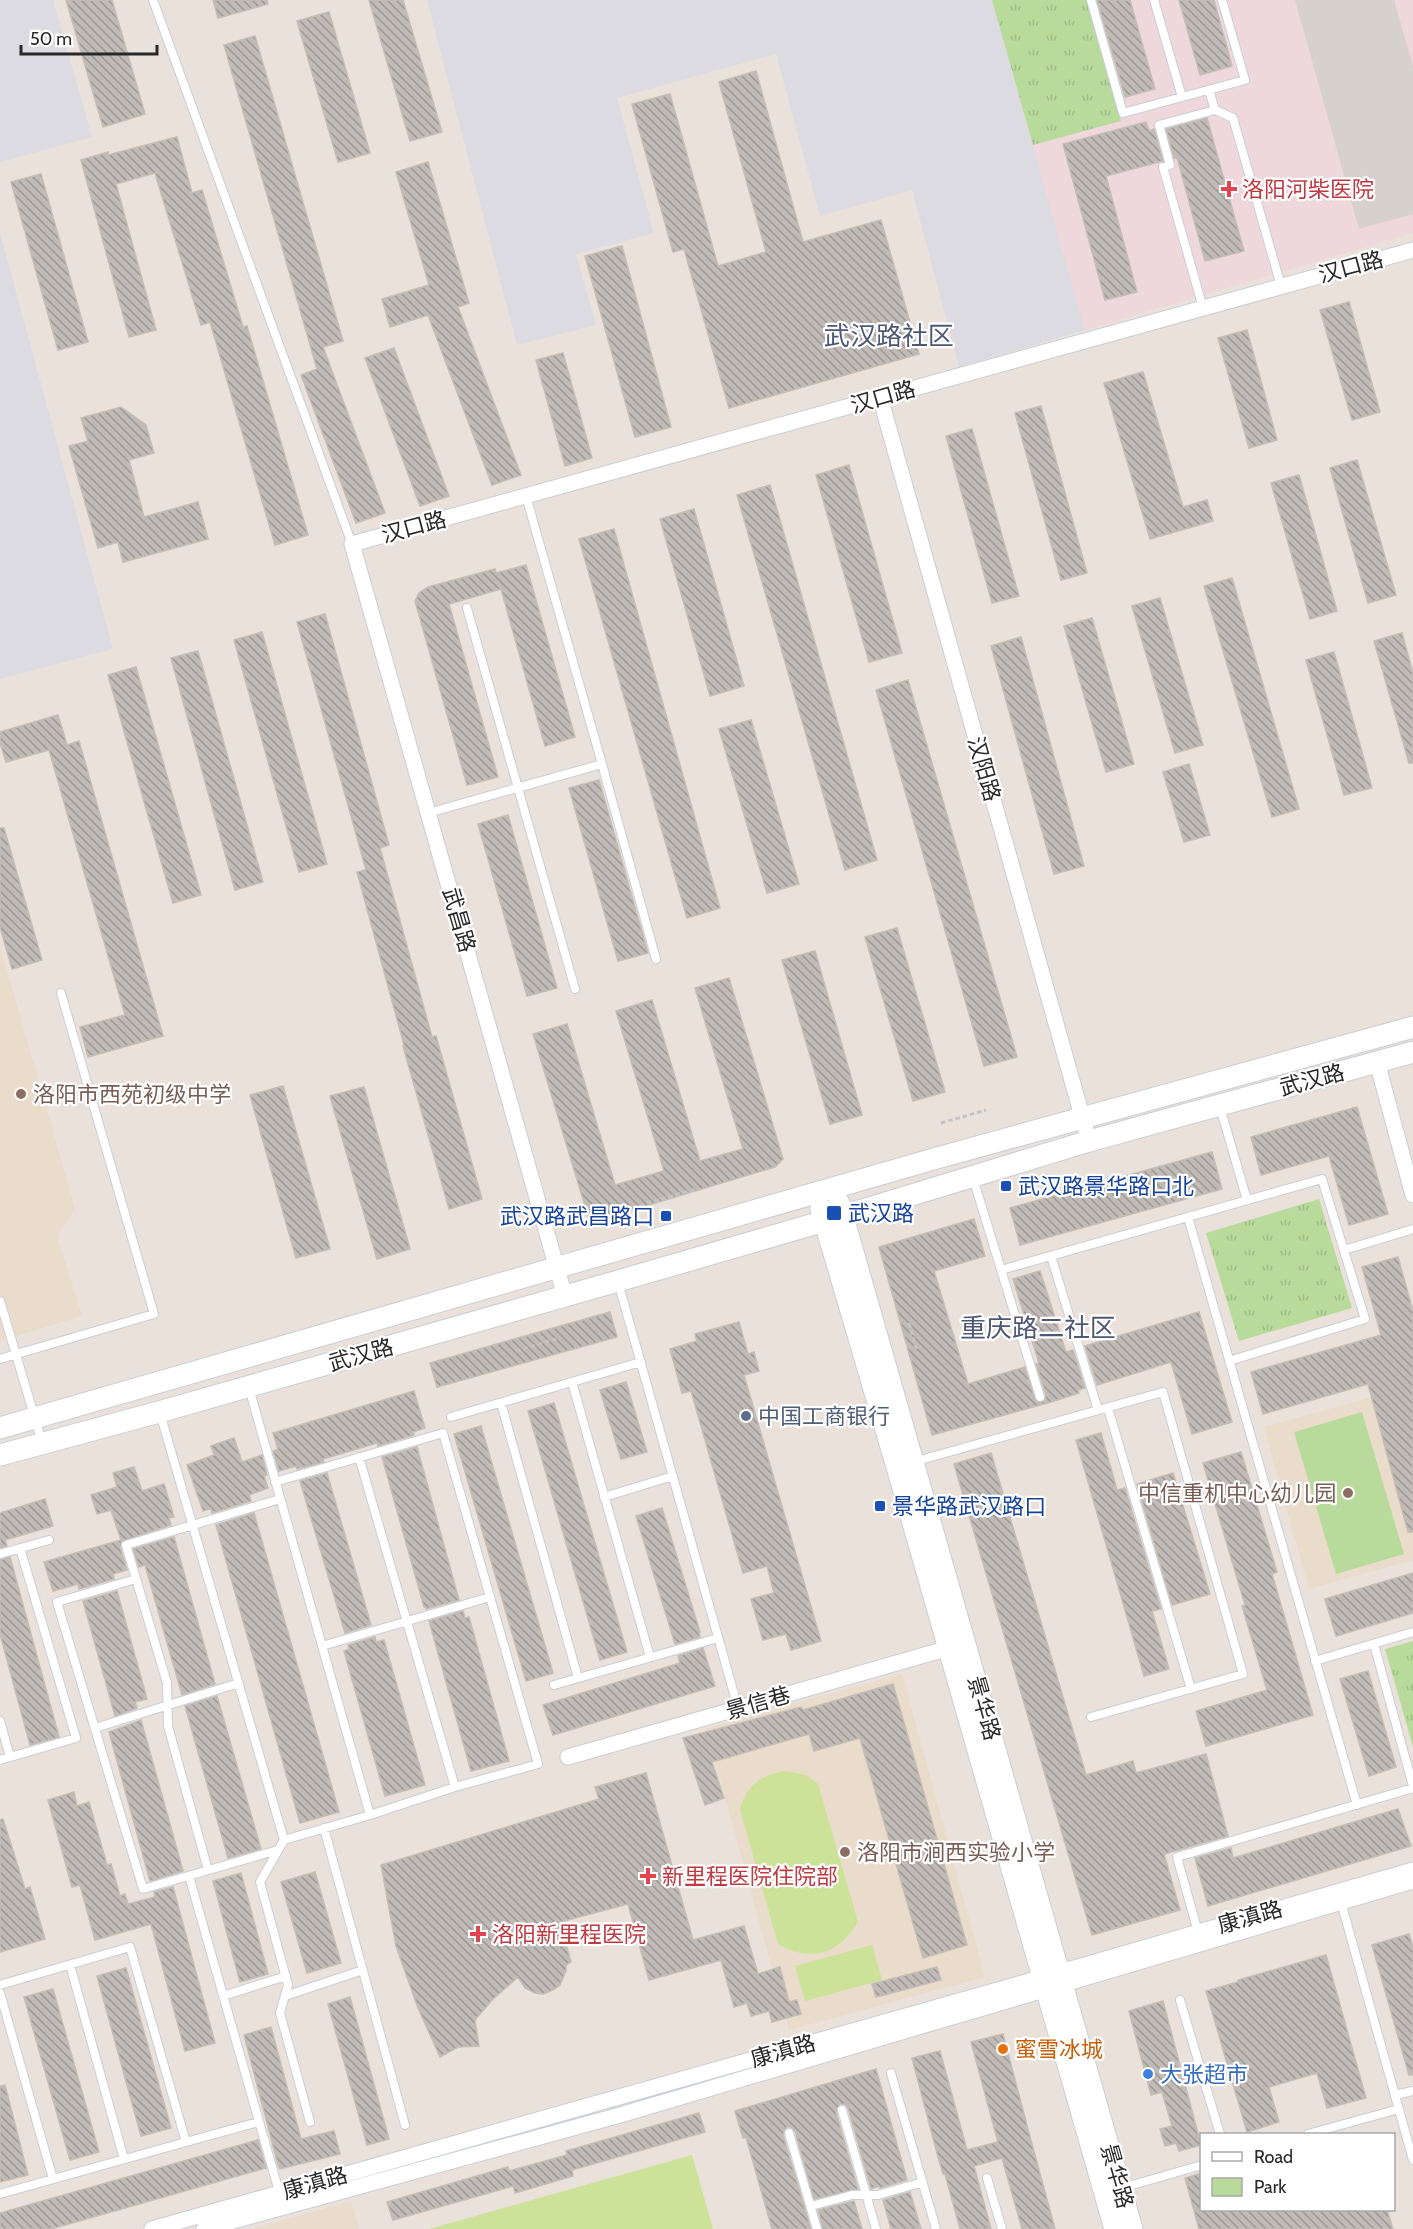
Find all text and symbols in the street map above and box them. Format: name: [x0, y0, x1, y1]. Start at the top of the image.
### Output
scale bar: [21, 18, 158, 56]
text: 50 m: [30, 28, 72, 50]
place label: 洛阳河柴医院: [1242, 176, 1374, 203]
marker: 洛阳河柴医院: [1220, 180, 1238, 198]
street label: 汉口路: [1316, 245, 1386, 289]
district label: 武汉路社区: [824, 320, 954, 352]
street label: 汉口路: [848, 375, 918, 419]
street label: 汉口路: [379, 505, 449, 549]
street label: 汉阳路: [962, 734, 1006, 804]
street label: 武昌路: [437, 885, 481, 955]
street label: 武汉路: [1277, 1058, 1347, 1102]
place label: 洛阳市西苑初级中学: [33, 1081, 231, 1108]
marker: 洛阳市西苑初级中学: [14, 1087, 28, 1101]
place label: 武汉路景华路口北: [1018, 1173, 1194, 1200]
marker: 武汉路景华路口北: [999, 1179, 1013, 1193]
place label: 武汉路: [848, 1200, 914, 1227]
place label: 武汉路武昌路口: [500, 1203, 654, 1230]
marker: 武汉路: [825, 1204, 843, 1222]
marker: 武汉路武昌路口: [659, 1209, 673, 1223]
district label: 重庆路二社区: [960, 1312, 1116, 1344]
street label: 武汉路: [326, 1333, 396, 1377]
place label: 中国工商银行: [758, 1403, 890, 1430]
marker: 中国工商银行: [739, 1409, 753, 1423]
place label: 中信重机中心幼儿园: [1138, 1480, 1336, 1507]
marker: 中信重机中心幼儿园: [1341, 1486, 1355, 1500]
place label: 景华路武汉路口: [892, 1493, 1046, 1520]
marker: 景华路武汉路口: [873, 1499, 887, 1513]
street label: 景华路: [962, 1673, 1006, 1743]
street label: 景信巷: [723, 1681, 793, 1725]
place label: 洛阳市涧西实验小学: [857, 1839, 1055, 1866]
marker: 洛阳市涧西实验小学: [838, 1845, 852, 1859]
place label: 新里程医院住院部: [662, 1863, 838, 1890]
marker: 新里程医院住院部: [639, 1867, 657, 1885]
street label: 康滇路: [1215, 1895, 1285, 1939]
place label: 洛阳新里程医院: [492, 1921, 646, 1948]
marker: 洛阳新里程医院: [469, 1925, 487, 1943]
street label: 康滇路: [748, 2029, 818, 2073]
place label: 蜜雪冰城: [1015, 2036, 1103, 2063]
marker: 蜜雪冰城: [996, 2042, 1010, 2056]
place label: 大张超市: [1160, 2061, 1248, 2088]
marker: 大张超市: [1141, 2067, 1155, 2081]
legend: [1200, 2133, 1395, 2211]
street label: 景华路: [1095, 2141, 1139, 2211]
text: Road: [1254, 2146, 1293, 2168]
street label: 康滇路: [280, 2161, 350, 2205]
text: Park: [1254, 2176, 1287, 2198]

